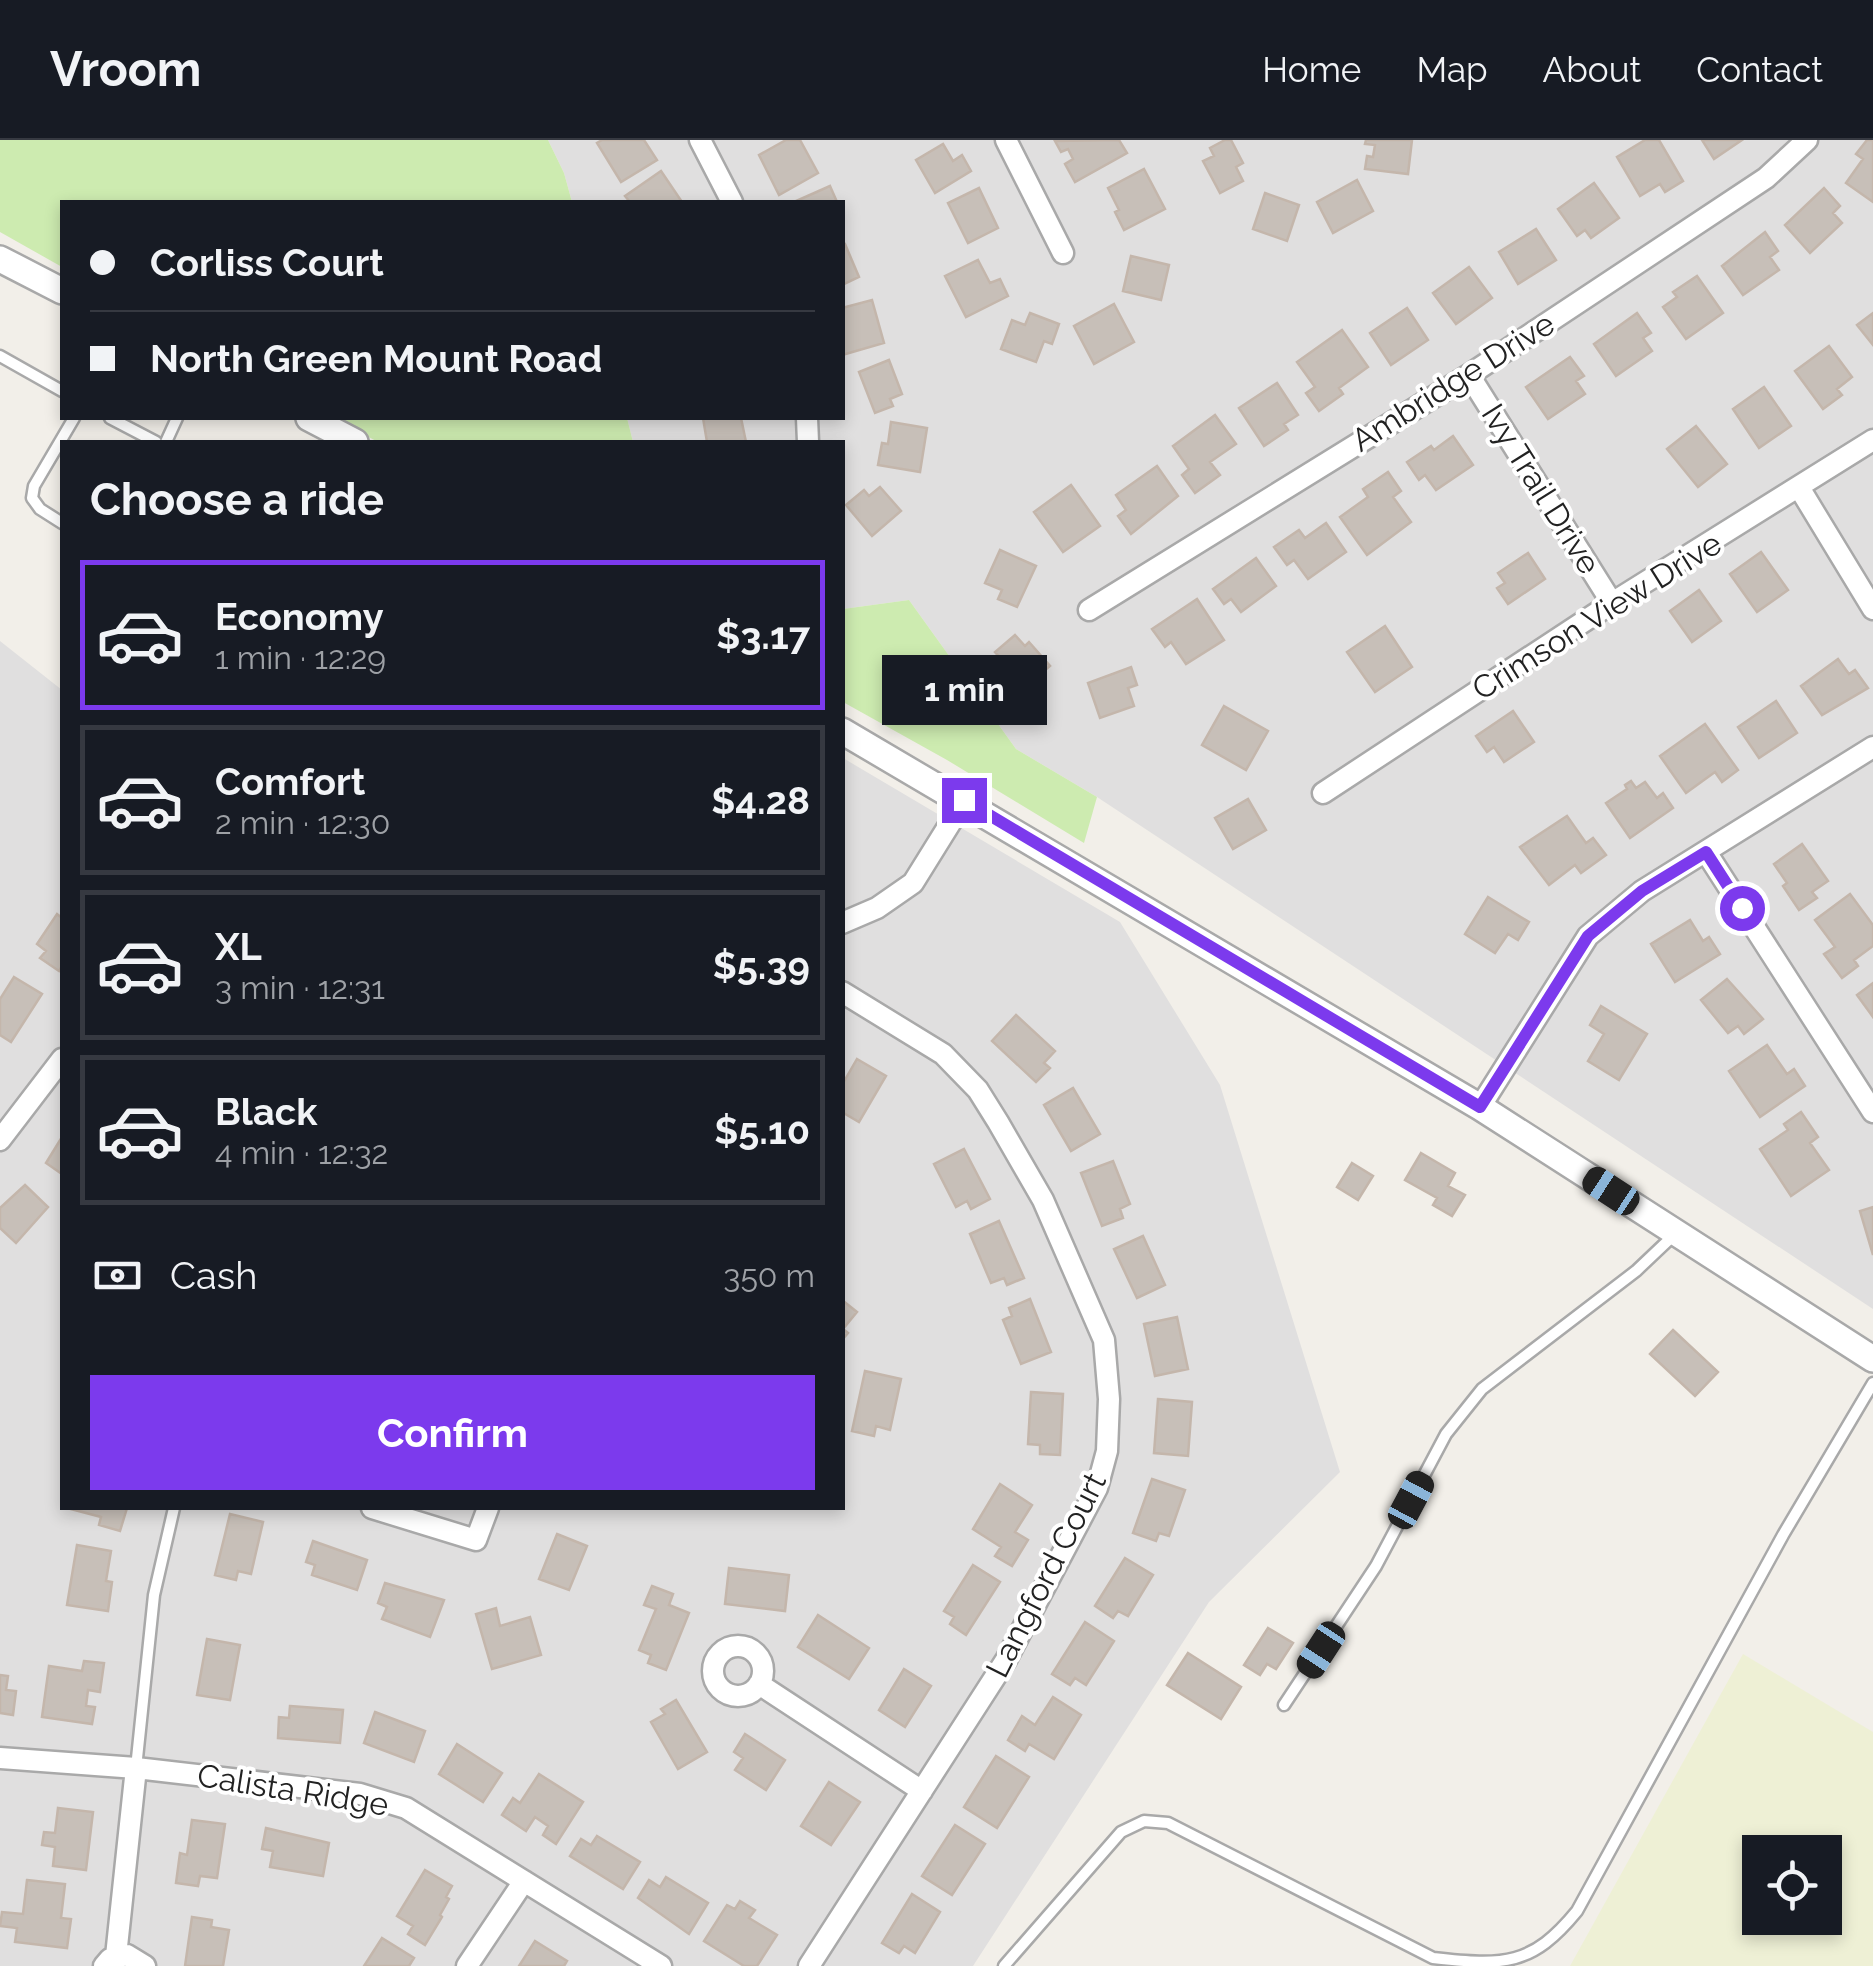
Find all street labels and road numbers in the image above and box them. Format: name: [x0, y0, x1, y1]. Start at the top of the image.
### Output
street label: Ambridge Drive: [1345, 304, 1561, 459]
street label: Ivy Trail Drive: [1475, 397, 1608, 580]
street label: Crimson View Drive: [1465, 524, 1728, 707]
street label: Langford Court: [978, 1466, 1113, 1683]
street label: Calista Ridge: [195, 1756, 391, 1823]

